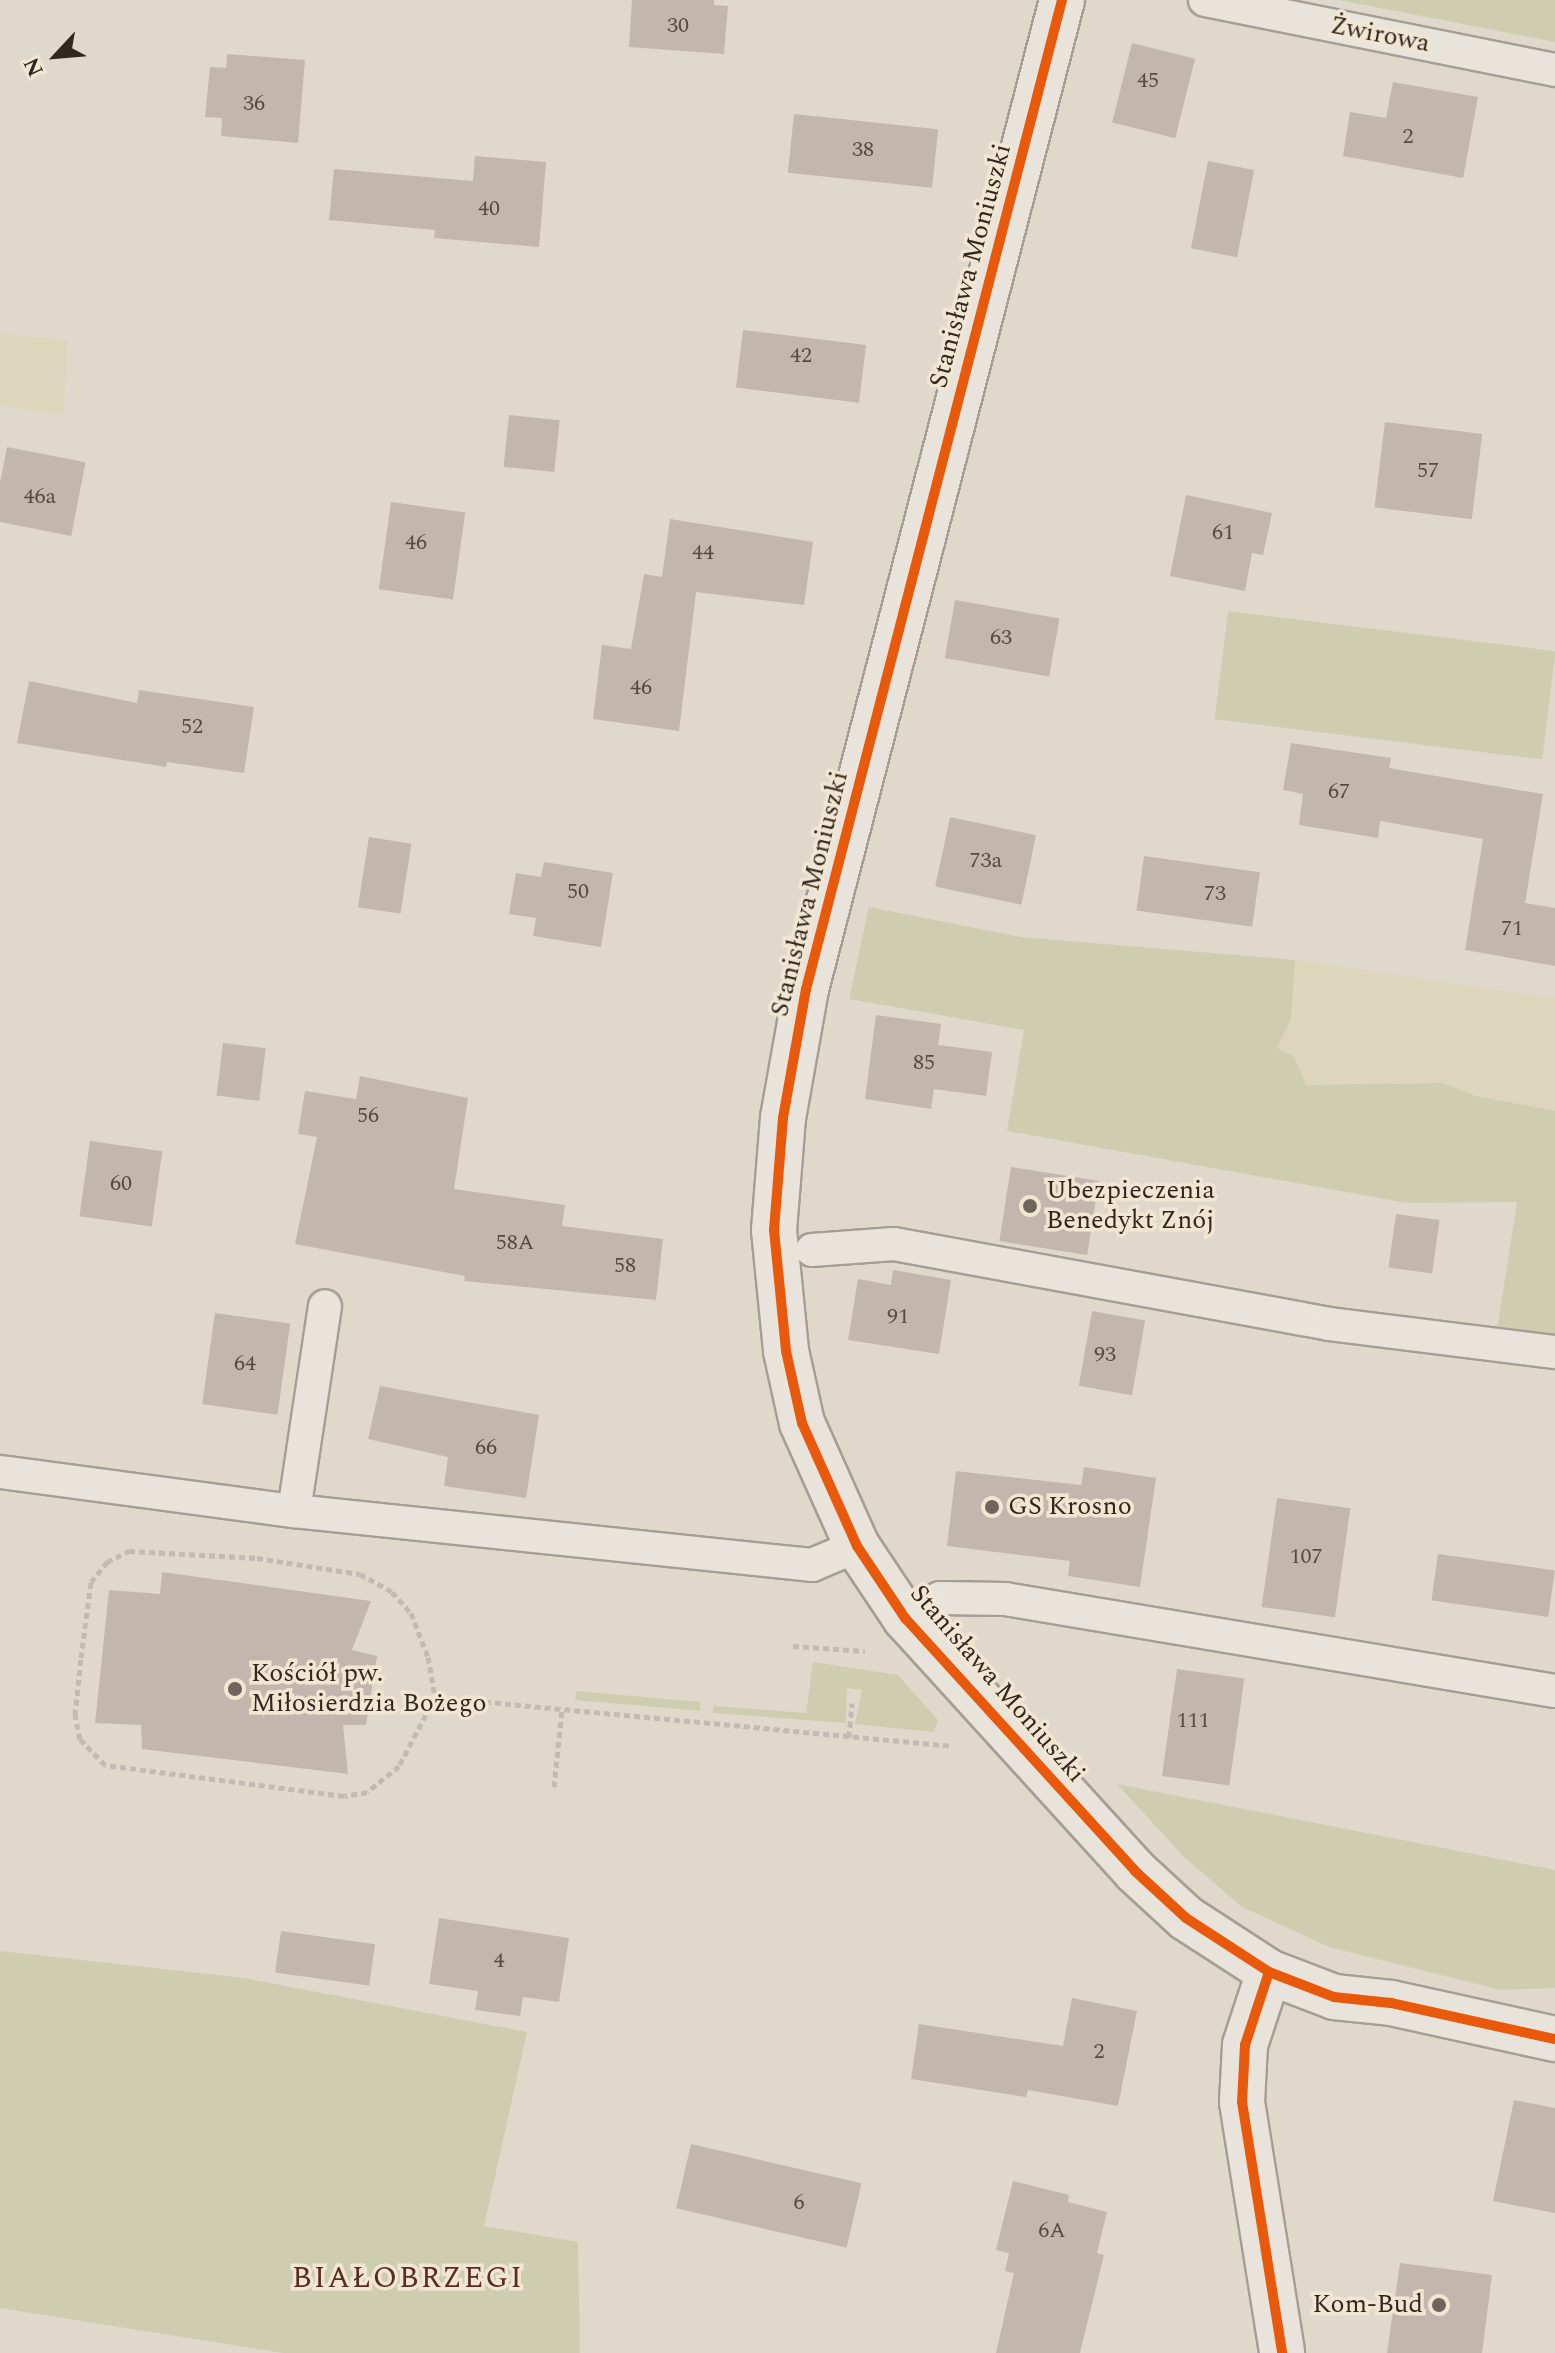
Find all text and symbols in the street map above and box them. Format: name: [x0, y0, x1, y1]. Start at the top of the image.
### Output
street label: Żwirowa: [1328, 10, 1432, 60]
house number: 30: [667, 13, 689, 39]
north arrow: [16, 16, 96, 96]
text: N: [15, 51, 53, 82]
house number: 45: [1137, 68, 1159, 94]
house number: 36: [243, 91, 265, 117]
house number: 2: [1403, 124, 1413, 150]
house number: 38: [852, 137, 874, 163]
street label: Stanisława Moniuszki: [923, 140, 1019, 392]
house number: 40: [478, 196, 500, 222]
house number: 42: [790, 343, 812, 369]
house number: 57: [1417, 458, 1439, 484]
house number: 46a: [24, 484, 56, 510]
house number: 61: [1212, 520, 1234, 546]
house number: 46: [405, 530, 427, 556]
house number: 44: [692, 540, 714, 566]
house number: 63: [990, 625, 1012, 651]
house number: 46: [630, 675, 652, 701]
house number: 52: [181, 714, 203, 740]
street label: Stanisława Moniuszki: [764, 768, 856, 1020]
house number: 67: [1328, 779, 1350, 805]
house number: 73a: [970, 848, 1002, 874]
house number: 50: [567, 879, 589, 905]
house number: 73: [1204, 881, 1226, 907]
house number: 71: [1501, 916, 1523, 942]
house number: 85: [913, 1050, 935, 1076]
house number: 56: [357, 1103, 379, 1129]
house number: 60: [110, 1171, 132, 1197]
place label: Ubezpieczenia Benedykt Znój: [1046, 1175, 1215, 1236]
marker: Ubezpieczenia Benedykt Znój: [1021, 1197, 1039, 1215]
house number: 58A: [496, 1230, 534, 1256]
house number: 58: [614, 1253, 636, 1279]
house number: 91: [887, 1304, 909, 1330]
house number: 93: [1094, 1342, 1116, 1368]
house number: 64: [234, 1351, 256, 1377]
house number: 66: [475, 1435, 497, 1461]
place label: GS Krosno: [1008, 1491, 1132, 1523]
marker: GS Krosno: [983, 1498, 1001, 1516]
house number: 107: [1290, 1544, 1322, 1570]
street label: Stanisława Moniuszki: [903, 1579, 1091, 1789]
place label: Kościół pw. Miłosierdzia Bożego: [251, 1658, 486, 1720]
marker: Kościół pw. Miłosierdzia Bożego: [226, 1680, 244, 1698]
house number: 111: [1177, 1708, 1209, 1734]
house number: 4: [494, 1948, 504, 1974]
house number: 2: [1094, 2039, 1104, 2065]
house number: 6: [794, 2190, 804, 2216]
house number: 6A: [1038, 2218, 1066, 2244]
district label: BIAŁOBRZEGI: [292, 2260, 524, 2296]
place label: Kom-Bud: [1312, 2289, 1423, 2321]
marker: Kom-Bud: [1430, 2296, 1448, 2314]

